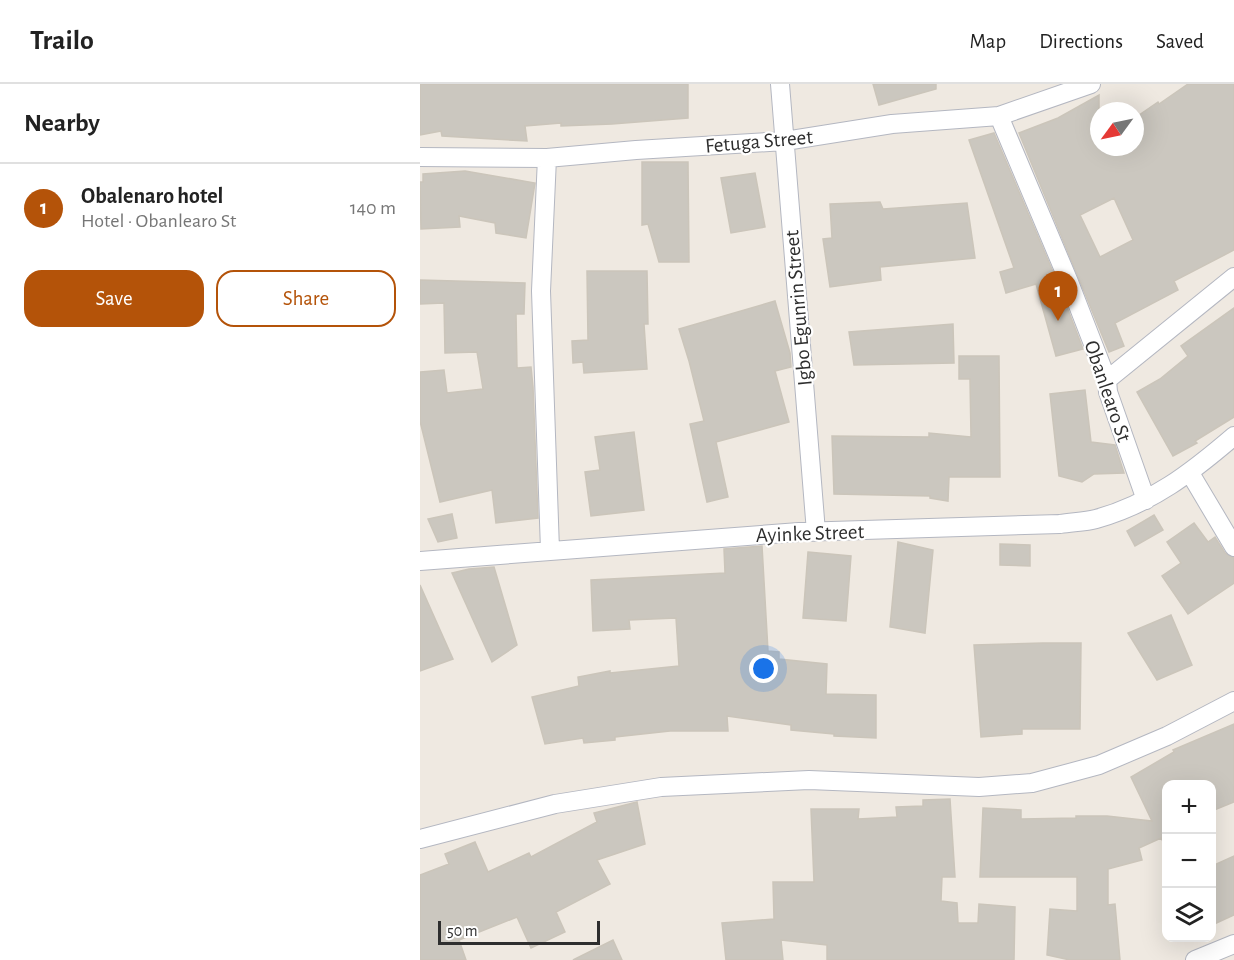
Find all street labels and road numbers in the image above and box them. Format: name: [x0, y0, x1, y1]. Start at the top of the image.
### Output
street label: Fetuga Street: [704, 126, 814, 157]
street label: Igbo Egunrin Street: [781, 229, 816, 387]
street label: Obanlearo St: [1080, 338, 1135, 445]
street label: Ayinke Street: [755, 521, 865, 546]

